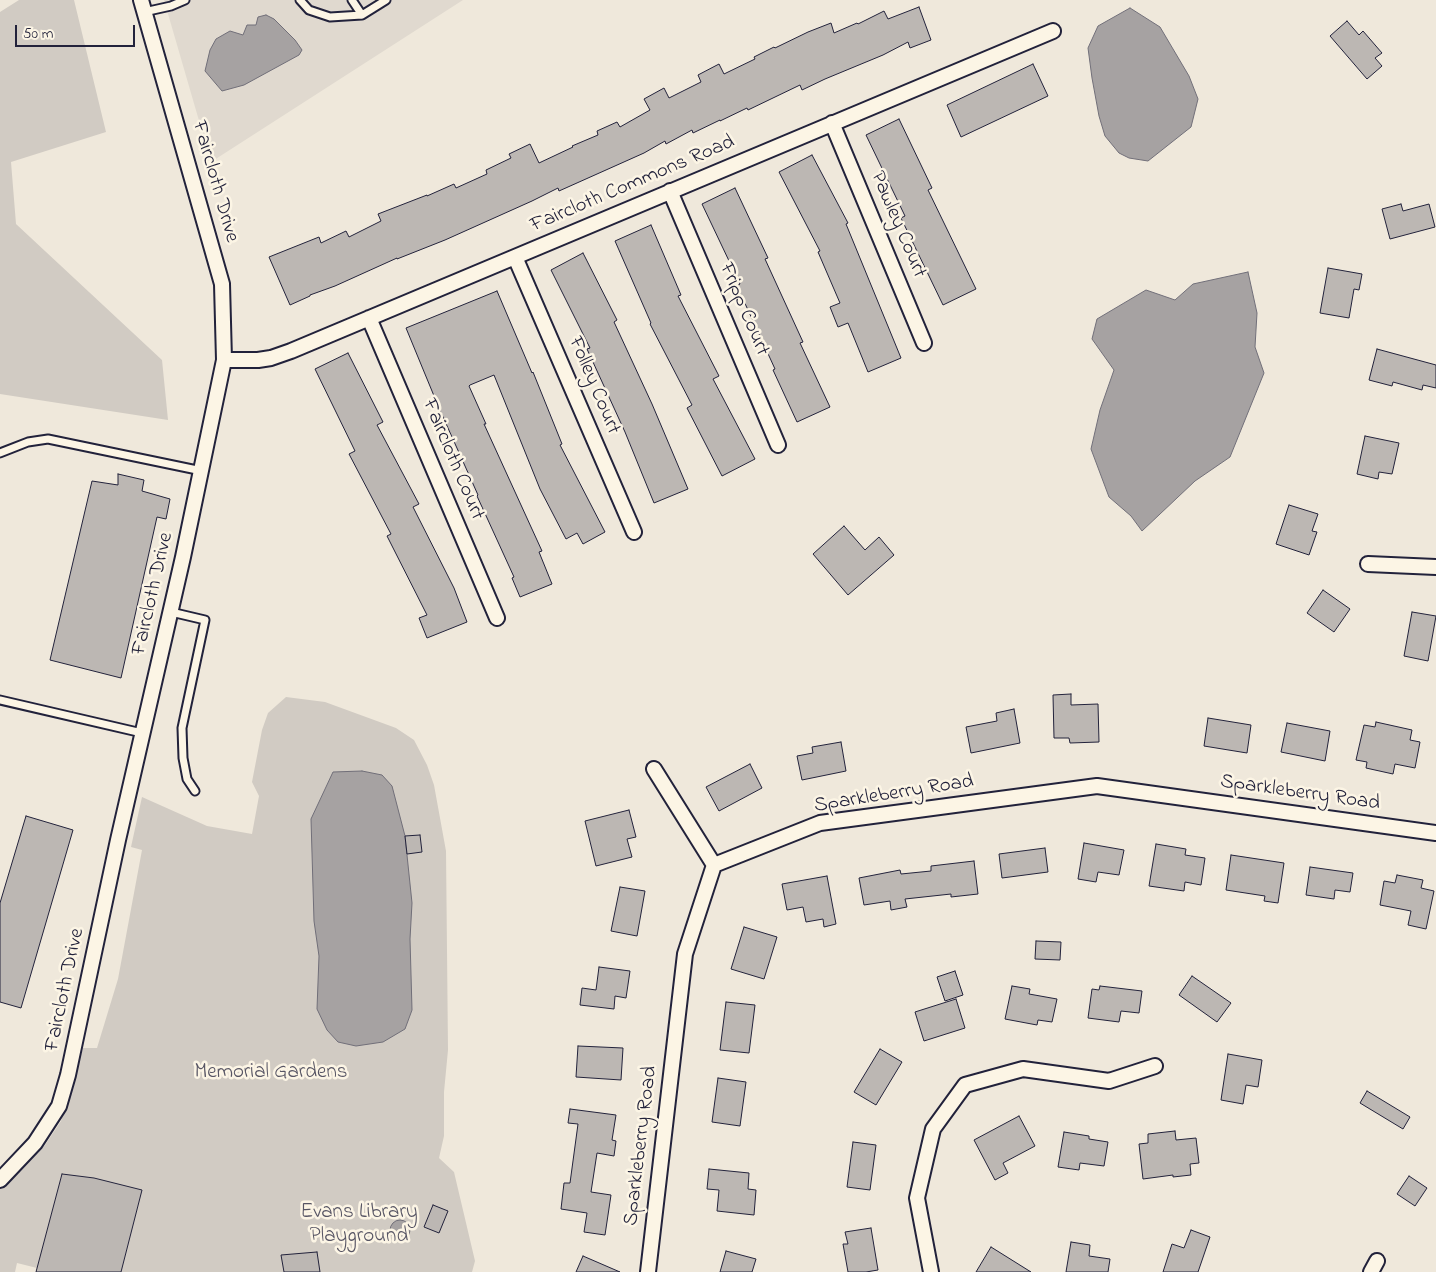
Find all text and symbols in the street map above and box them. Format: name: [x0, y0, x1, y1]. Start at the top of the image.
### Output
scale bar: [18, 15, 138, 47]
text: 50 m: [23, 23, 53, 45]
street label: Faircloth Drive: [185, 118, 243, 246]
street label: Faircloth Commons Road: [527, 131, 739, 239]
street label: Pawley Court: [863, 168, 931, 282]
street label: Fripp Court: [712, 260, 774, 360]
street label: Folley Court: [561, 334, 625, 438]
street label: Faircloth Court: [415, 396, 489, 524]
street label: Faircloth Drive: [128, 530, 180, 658]
street label: Sparkleberry Road: [813, 770, 975, 820]
street label: Sparkleberry Road: [1219, 770, 1381, 818]
street label: Faircloth Drive: [41, 926, 91, 1054]
park label: Memorial Gardens: [194, 1061, 348, 1087]
street label: Sparkleberry Road: [620, 1065, 664, 1227]
park label: Evans Library Playground: [300, 1201, 418, 1251]

